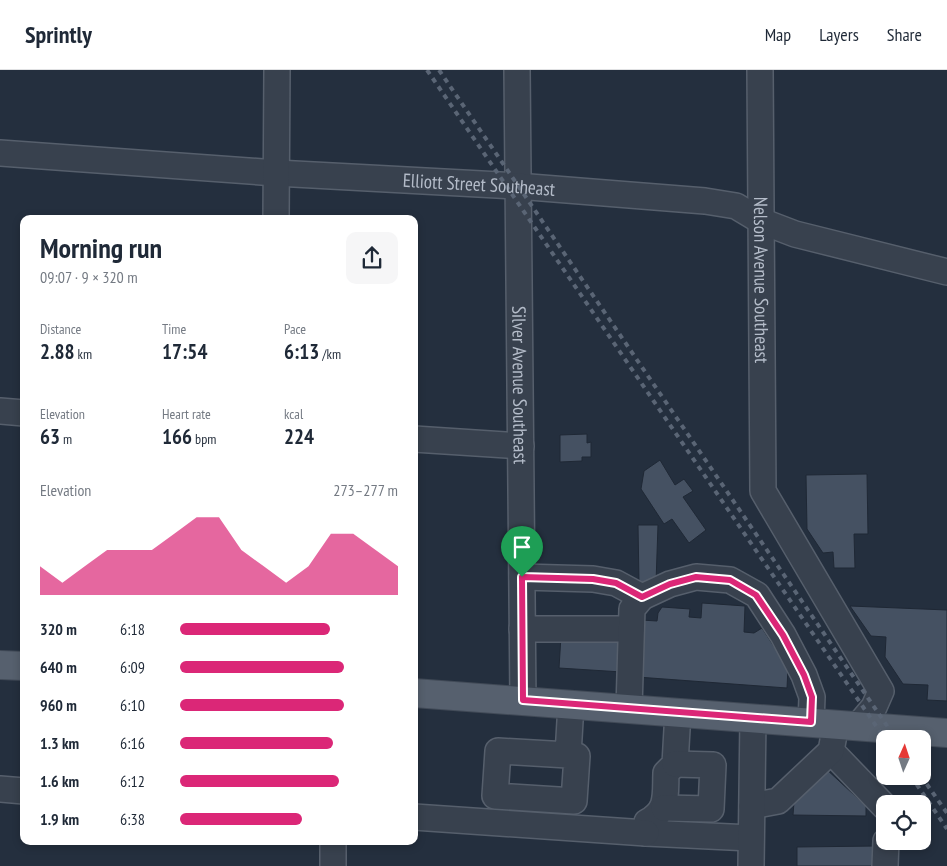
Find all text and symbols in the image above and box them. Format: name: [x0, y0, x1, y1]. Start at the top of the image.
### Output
text: Sprintly: [25, 19, 92, 50]
text: Map: [765, 23, 791, 46]
text: Layers: [819, 23, 859, 46]
text: Share: [887, 23, 922, 46]
street label: Elliott Street Southeast: [402, 168, 557, 201]
street label: Nelson Avenue Southeast: [749, 197, 774, 364]
text: Morning run: [40, 229, 162, 266]
button: share: [346, 232, 398, 284]
text: 09:07 · 9 × 320 m: [40, 267, 138, 287]
street label: Silver Avenue Southeast: [507, 306, 533, 465]
text: Distance: [40, 320, 81, 338]
text: Time: [162, 320, 186, 338]
text: Pace: [284, 320, 306, 338]
text: 2.88: [40, 338, 75, 365]
text: 17:54: [162, 338, 207, 365]
text: 6:13: [284, 338, 319, 365]
text: km: [75, 345, 92, 363]
text: /km: [319, 345, 341, 363]
text: Elevation: [40, 405, 85, 423]
text: Heart rate: [162, 405, 211, 423]
text: kcal: [284, 405, 303, 423]
text: 63: [40, 423, 60, 450]
text: 166: [162, 423, 192, 450]
text: 224: [284, 423, 314, 450]
text: m: [60, 430, 72, 448]
text: bpm: [192, 430, 216, 448]
text: Elevation: [40, 480, 91, 500]
text: 273–277 m: [333, 480, 398, 500]
pin: [501, 526, 543, 577]
icon: arrive: [508, 533, 536, 561]
text: 320 m: [40, 619, 77, 639]
text: 6:18: [120, 619, 145, 639]
text: 640 m: [40, 657, 77, 677]
text: 6:09: [120, 657, 145, 677]
text: 960 m: [40, 695, 77, 715]
text: 6:10: [120, 695, 145, 715]
north arrow: [876, 730, 931, 785]
map controls: [876, 730, 931, 850]
text: 1.3 km: [40, 733, 79, 753]
text: 6:16: [120, 733, 145, 753]
text: 1.6 km: [40, 771, 79, 791]
text: 6:12: [120, 771, 145, 791]
button: locate: [876, 795, 931, 850]
text: 1.9 km: [40, 809, 79, 829]
text: 6:38: [120, 809, 145, 829]

